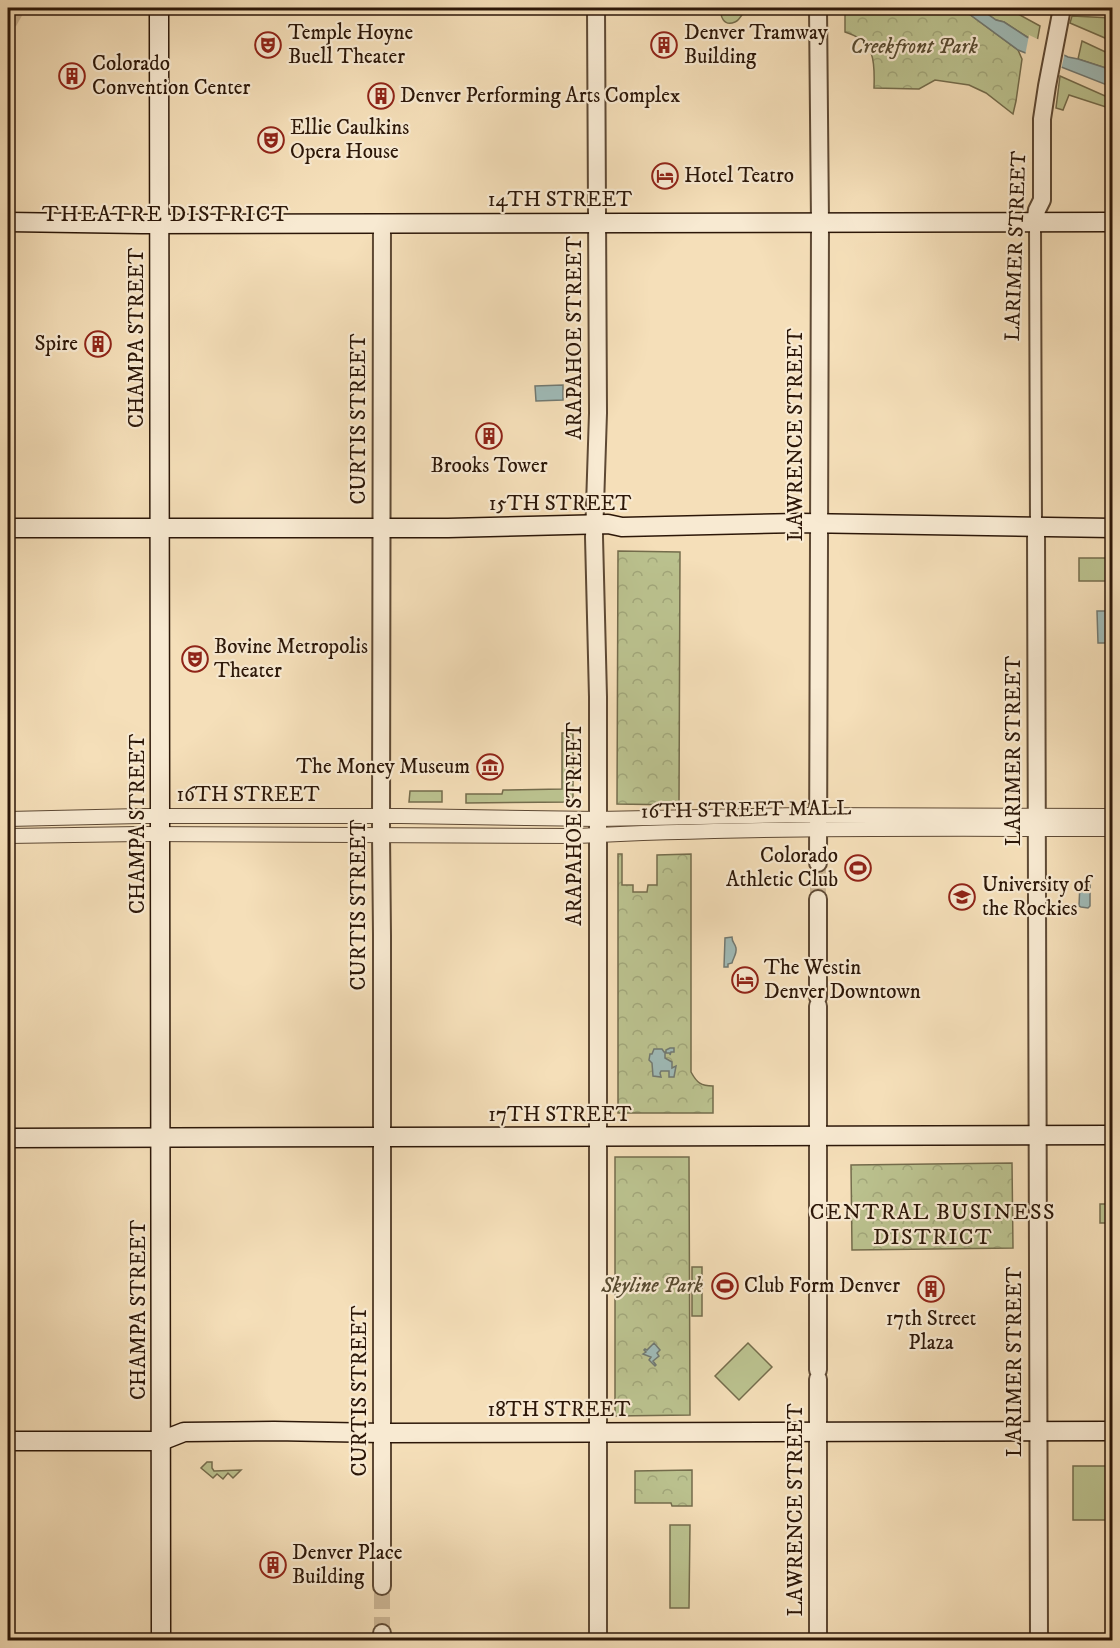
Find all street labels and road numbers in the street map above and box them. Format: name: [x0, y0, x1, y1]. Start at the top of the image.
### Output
street label: LARIMER STREET: [1000, 150, 1032, 342]
street label: 14TH STREET: [488, 187, 632, 213]
street label: ARAPAHOE STREET: [562, 236, 588, 440]
street label: CHAMPA STREET: [124, 248, 150, 428]
street label: LAWRENCE STREET: [783, 328, 809, 542]
street label: CURTIS STREET: [346, 334, 372, 504]
street label: 15TH STREET: [489, 491, 631, 517]
street label: LARIMER STREET: [1001, 656, 1027, 846]
street label: ARAPAHOE STREET: [562, 722, 588, 926]
street label: CHAMPA STREET: [125, 734, 151, 914]
street label: 16TH STREET: [176, 782, 320, 808]
street label: 16TH STREET MALL: [641, 795, 851, 825]
street label: CURTIS STREET: [346, 820, 372, 990]
street label: 17TH STREET: [488, 1102, 632, 1128]
street label: CHAMPA STREET: [126, 1220, 152, 1400]
street label: LARIMER STREET: [1002, 1267, 1028, 1457]
street label: CURTIS STREET: [347, 1306, 373, 1476]
street label: 18TH STREET: [488, 1397, 630, 1423]
street label: LAWRENCE STREET: [783, 1403, 809, 1617]

